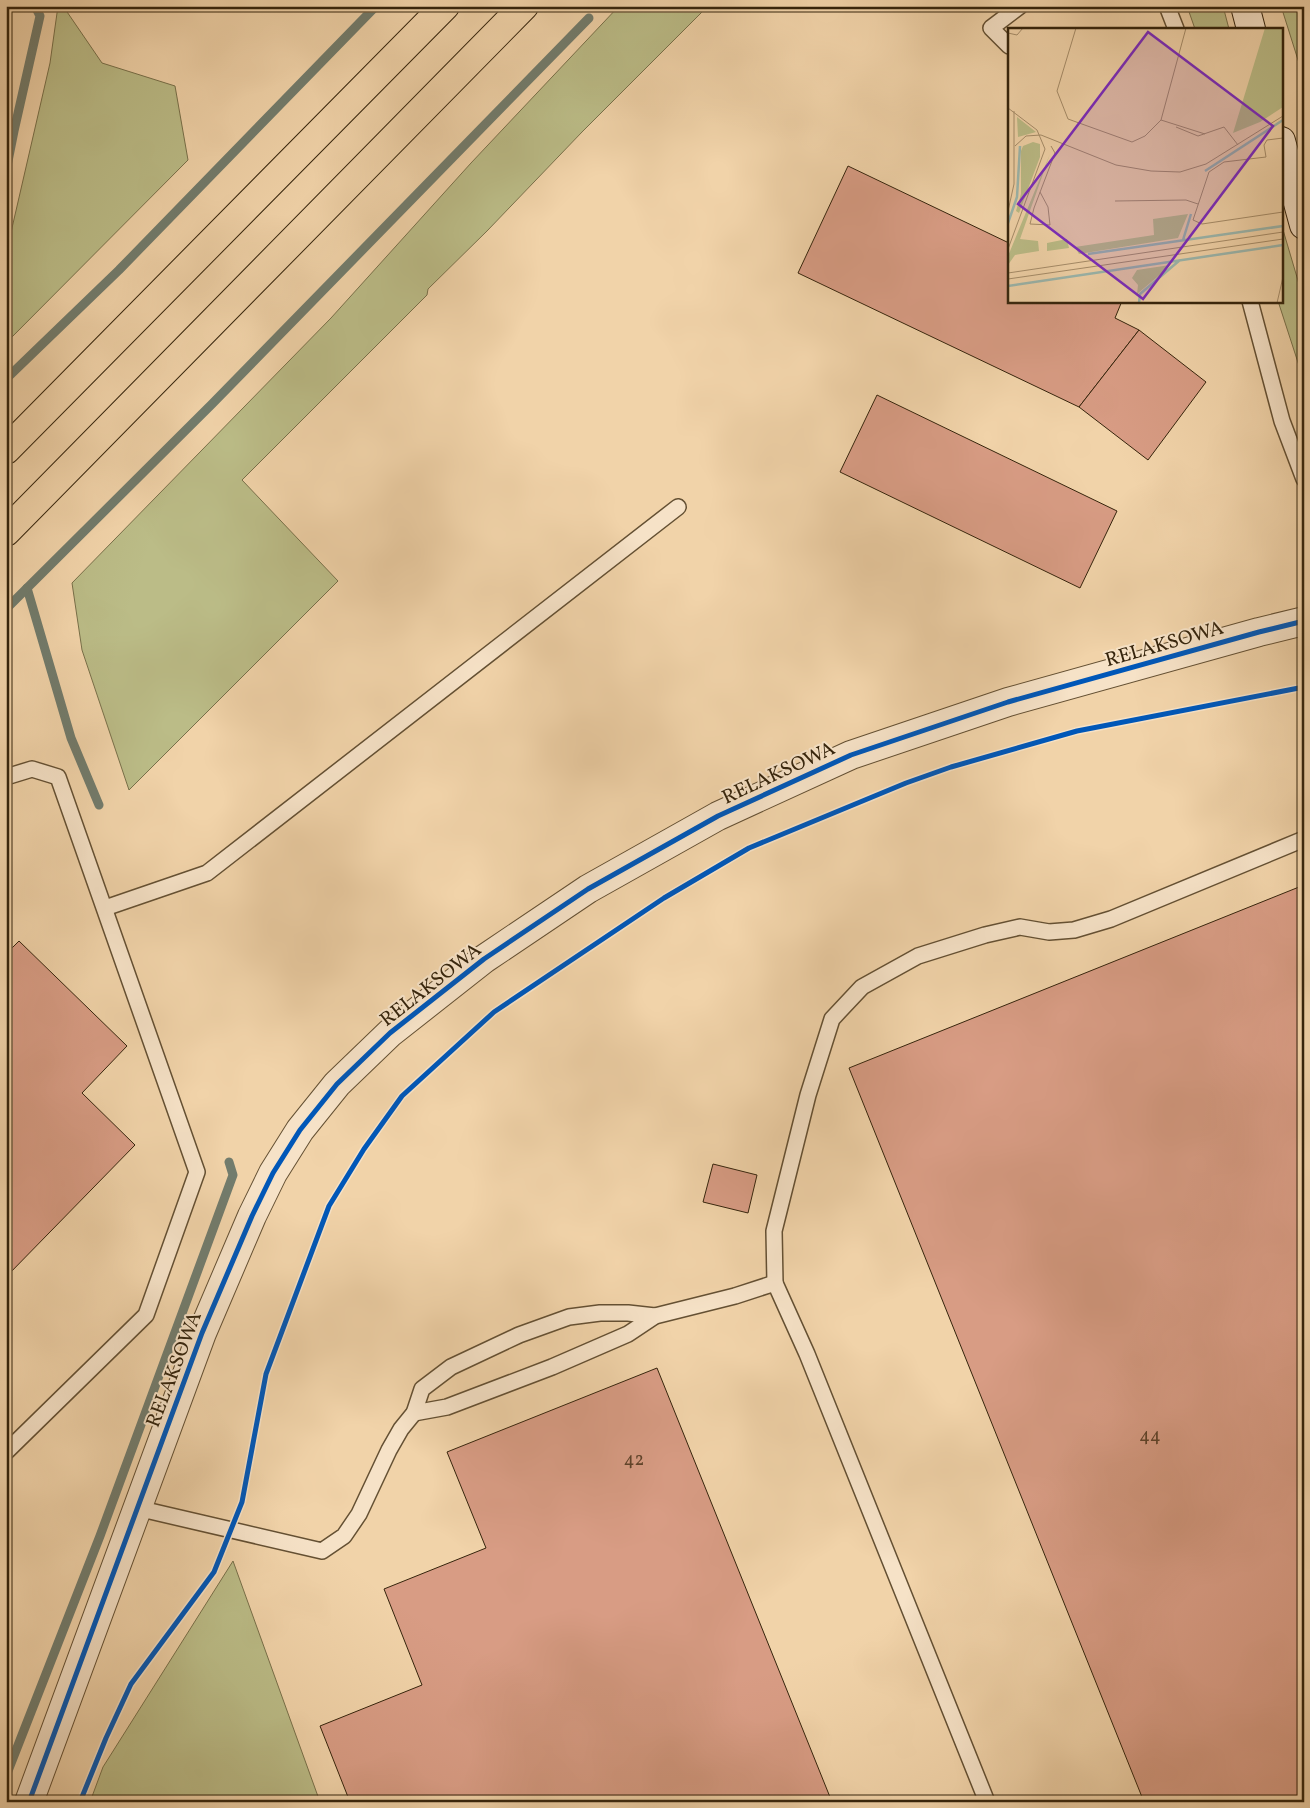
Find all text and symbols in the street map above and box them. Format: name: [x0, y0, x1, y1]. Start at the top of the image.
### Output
inset map: [1008, 28, 1282, 302]
street label: RELAKSOWA: [1102, 615, 1227, 675]
street label: RELAKSOWA: [718, 735, 840, 812]
street label: RELAKSOWA: [375, 937, 488, 1034]
street label: RELAKSOWA: [140, 1308, 210, 1432]
house number: 44: [1139, 1424, 1161, 1449]
house number: 42: [624, 1448, 644, 1473]

